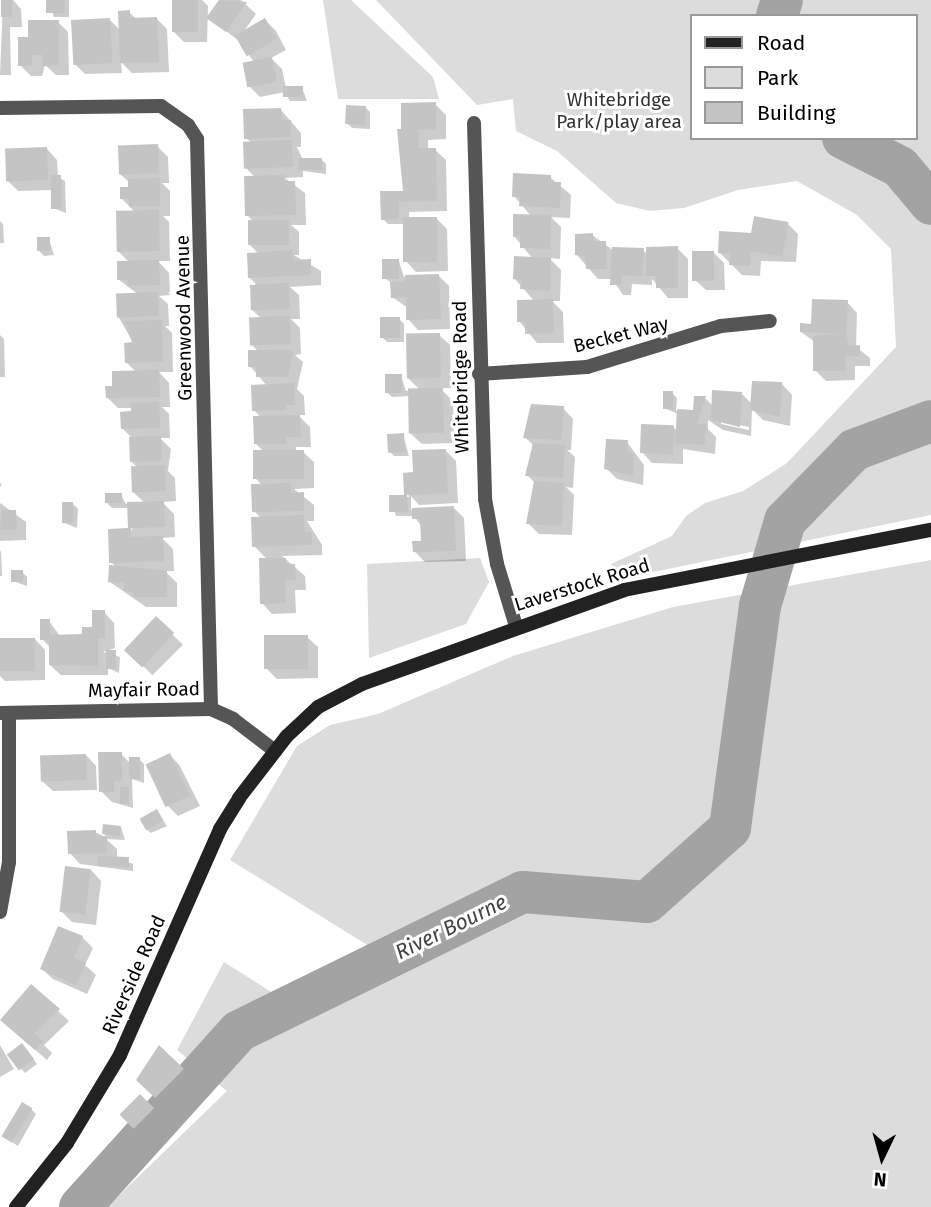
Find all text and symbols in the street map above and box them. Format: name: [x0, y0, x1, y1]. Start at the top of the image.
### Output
legend: [690, 14, 917, 140]
text: Road: [757, 30, 805, 56]
text: Park: [757, 65, 798, 91]
park label: Whitebridge Park/play area: [556, 89, 682, 133]
text: Building: [757, 100, 836, 126]
street label: Greenwood Avenue: [171, 235, 197, 401]
street label: Whitebridge Road: [448, 300, 474, 454]
street label: Becket Way: [571, 312, 671, 358]
street label: Laverstock Road: [512, 554, 652, 616]
street label: Mayfair Road: [88, 678, 200, 702]
water label: River Bourne: [391, 889, 511, 965]
street label: Riverside Road: [97, 912, 171, 1038]
north arrow: [847, 1123, 917, 1193]
text: N: [873, 1167, 887, 1191]

